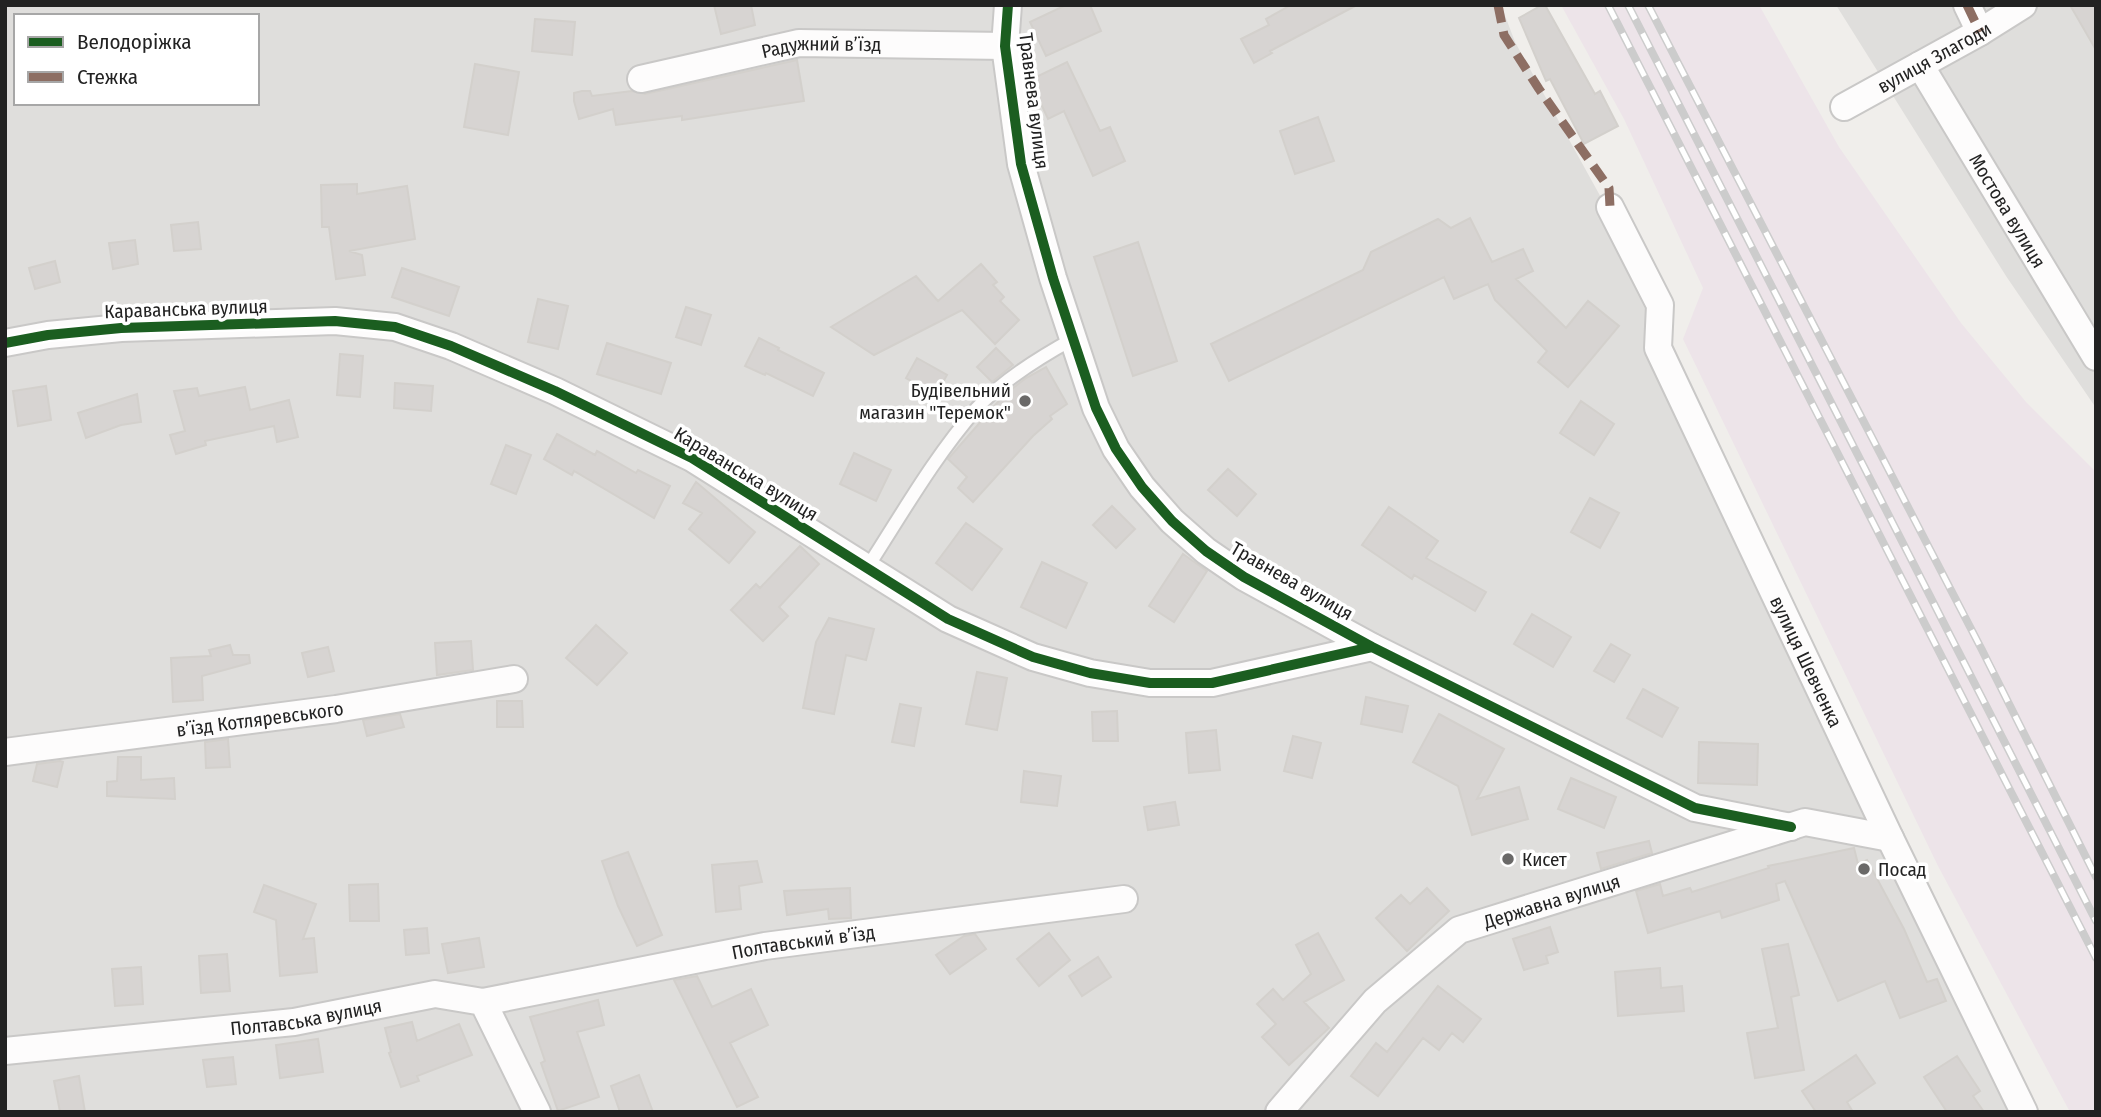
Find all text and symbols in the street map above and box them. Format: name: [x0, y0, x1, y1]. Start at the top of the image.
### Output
legend: [14, 14, 259, 105]
street label: вулиця Злагоди: [1873, 17, 1995, 98]
text: Велодоріжка: [77, 29, 192, 55]
street label: Радужний в’їзд: [759, 31, 881, 63]
street label: Травнева вулиця: [1014, 31, 1054, 171]
text: Стежка: [77, 64, 138, 90]
street label: Мостова вулиця: [1965, 149, 2051, 272]
street label: Караванська вулиця: [104, 295, 268, 323]
place label: Будівельний магазин "Теремок": [859, 379, 1011, 424]
marker: Будівельний магазин "Теремок": [1017, 393, 1033, 409]
street label: Караванська вулиця: [670, 422, 822, 526]
street label: Травнева вулиця: [1227, 537, 1357, 625]
street label: вулиця Шевченка: [1766, 592, 1847, 731]
street label: в’їзд Котляревського: [175, 696, 345, 741]
place label: Кисет: [1522, 848, 1567, 871]
marker: Кисет: [1500, 851, 1516, 867]
place label: Посад: [1878, 858, 1926, 881]
marker: Посад: [1856, 861, 1872, 877]
street label: Державна вулиця: [1480, 869, 1623, 933]
street label: Полтавський в’їзд: [730, 920, 876, 964]
street label: Полтавська вулиця: [229, 993, 384, 1040]

